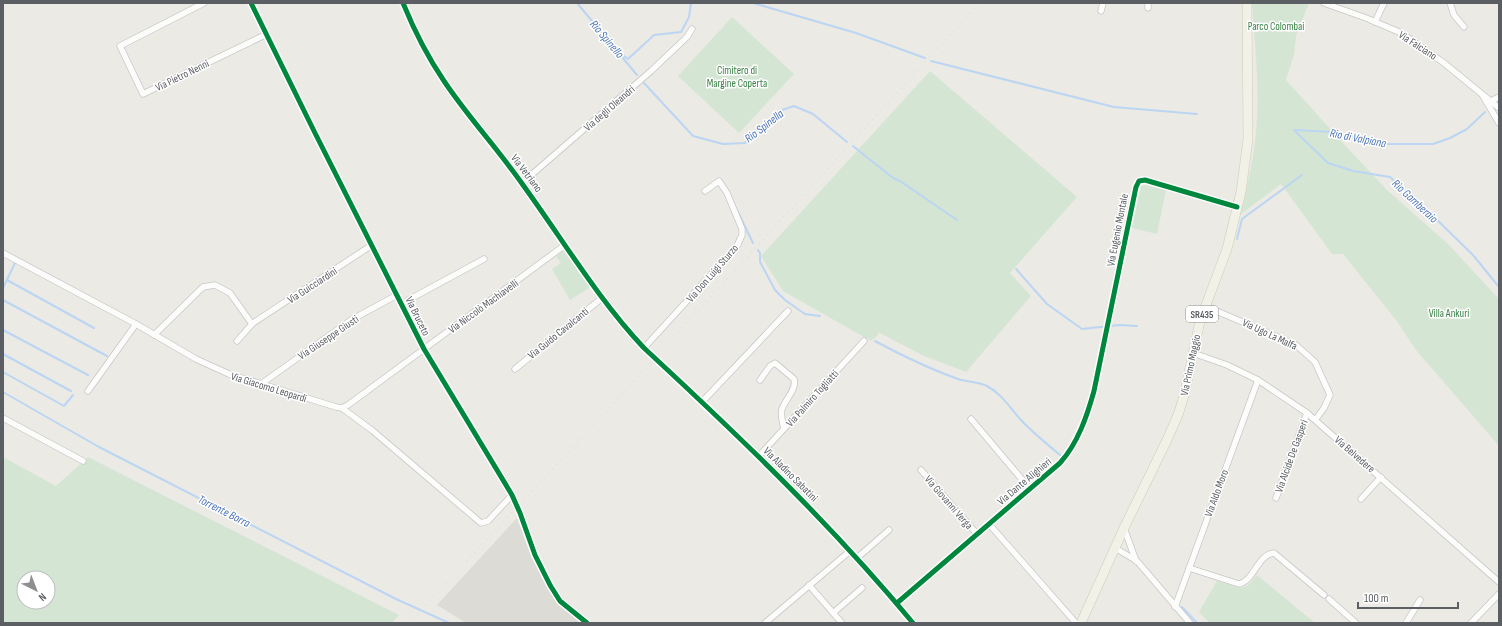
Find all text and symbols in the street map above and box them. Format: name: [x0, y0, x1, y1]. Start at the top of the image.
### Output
water label: Rio Spinello: [586, 17, 627, 62]
park label: Parco Colombai: [1248, 20, 1304, 33]
street label: Via Falciano: [1396, 28, 1440, 63]
street label: Via Pietro Nenni: [153, 57, 211, 94]
park label: Cimitero di Margine Coperta: [707, 64, 767, 90]
street label: Via degli Oleandri: [581, 83, 637, 134]
water label: Rio Spinella: [742, 106, 787, 146]
water label: Rio di Valpiana: [1328, 126, 1388, 151]
street label: Via Vetriano: [508, 152, 545, 195]
water label: Rio Gamberaio: [1389, 176, 1441, 226]
street label: Via Eugenio Montale: [1104, 193, 1131, 268]
street label: Via Don Luigi Sturzo: [684, 241, 741, 305]
street label: Via Guicciardini: [285, 265, 340, 306]
street label: Via Niccolò Machiavelli: [446, 277, 521, 336]
street label: Via Bruceto: [402, 294, 433, 338]
street label: Via Guido Cavalcanti: [525, 305, 591, 362]
road number: SR435: [1186, 306, 1218, 322]
park label: Villa Ankuri: [1429, 307, 1469, 320]
street label: Via Giuseppe Giusti: [296, 312, 361, 362]
street label: Via Ugo La Malfa: [1240, 316, 1299, 353]
street label: Via Primo Maggio: [1178, 333, 1203, 397]
street label: Via Palmiro Togliatti: [783, 367, 841, 429]
street label: Via Giacomo Leopardi: [229, 370, 308, 405]
street label: Via Alcide De Gasperi: [1272, 418, 1311, 494]
street label: Via Belvedere: [1332, 433, 1378, 475]
street label: Via Aladino Sabatini: [761, 444, 821, 504]
street label: Via Dante Alighieri: [995, 455, 1054, 508]
street label: Via Aldo Moro: [1202, 467, 1231, 519]
street label: Via Giovanni Verga: [922, 473, 975, 532]
water label: Torrente Borra: [195, 492, 253, 531]
north arrow: [16, 570, 56, 610]
scale bar: [1358, 584, 1458, 610]
text: N: [36, 590, 49, 604]
text: 100 m: [1364, 591, 1389, 606]

